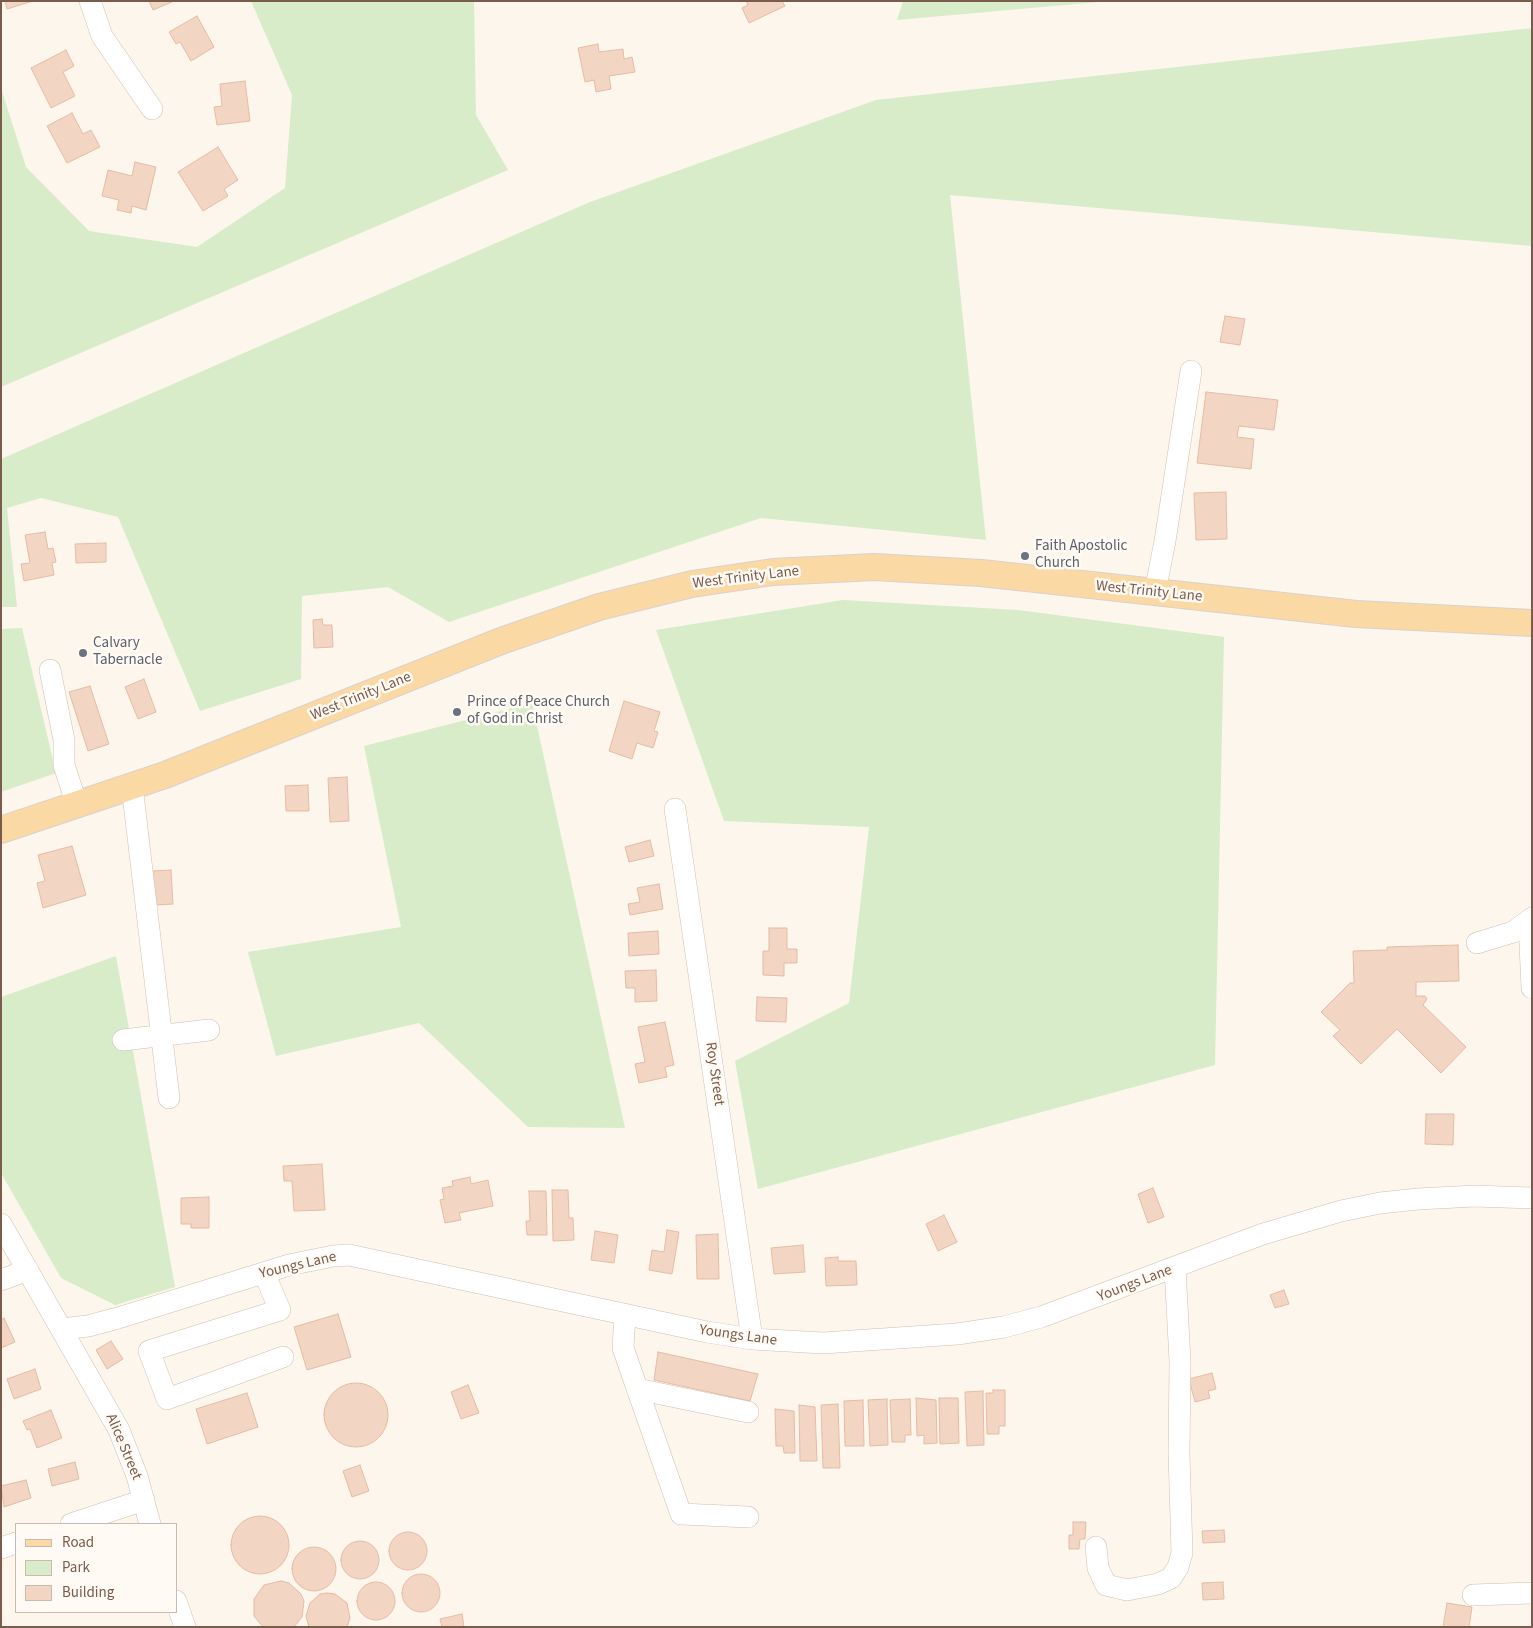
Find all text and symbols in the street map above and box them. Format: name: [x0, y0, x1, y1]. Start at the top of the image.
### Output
place label: Faith Apostolic Church: [1035, 538, 1127, 573]
marker: Faith Apostolic Church: [1019, 550, 1031, 562]
street label: West Trinity Lane: [692, 563, 800, 593]
street label: West Trinity Lane: [1095, 577, 1203, 607]
place label: Calvary Tabernacle: [93, 635, 162, 670]
marker: Calvary Tabernacle: [77, 647, 89, 659]
street label: West Trinity Lane: [308, 669, 414, 725]
place label: Prince of Peace Church of God in Christ: [467, 694, 610, 729]
marker: Prince of Peace Church of God in Christ: [451, 706, 463, 718]
street label: Roy Street: [701, 1041, 727, 1107]
street label: Youngs Lane: [258, 1248, 338, 1284]
street label: Youngs Lane: [1095, 1262, 1175, 1306]
street label: Youngs Lane: [698, 1322, 778, 1350]
street label: Alice Street: [101, 1411, 145, 1483]
legend: [15, 1523, 178, 1613]
text: Road: [62, 1532, 94, 1553]
text: Park: [62, 1557, 90, 1578]
text: Building: [62, 1582, 114, 1603]

